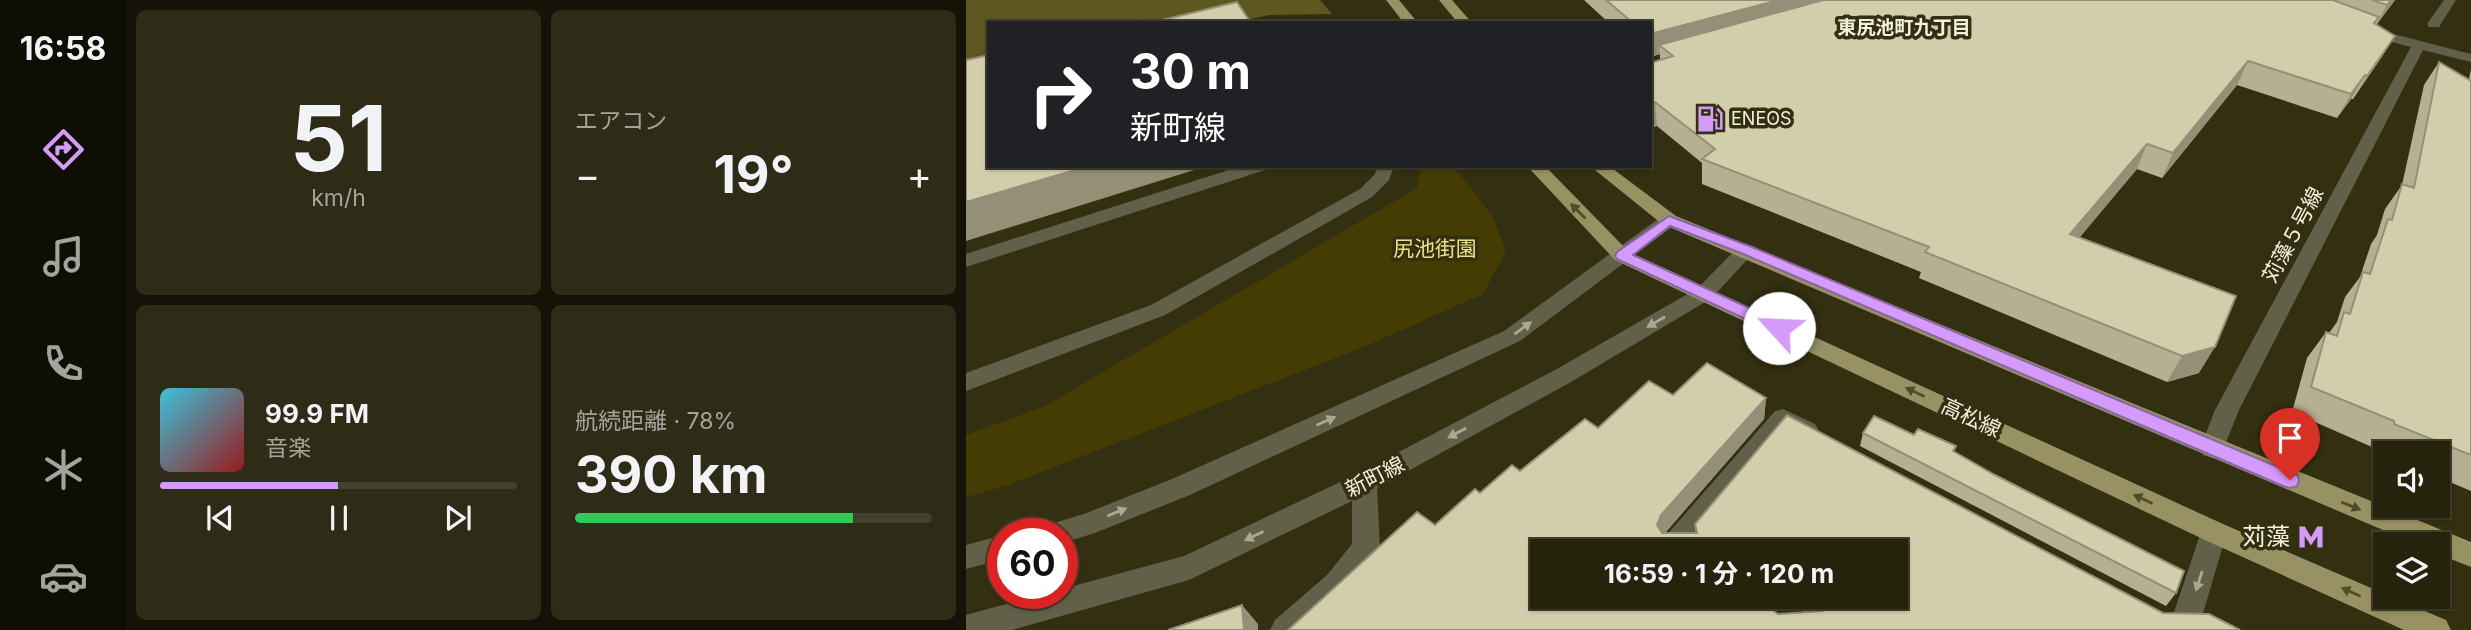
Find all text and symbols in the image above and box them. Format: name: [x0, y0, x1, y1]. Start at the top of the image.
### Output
district label: 東尻池町九丁目: [1837, 16, 1971, 39]
text: 16:58: [20, 29, 106, 68]
text: 30 m: [1130, 42, 1251, 101]
icon: right: [1015, 49, 1106, 140]
text: 51: [290, 83, 387, 193]
fuel station icon: ENEOS: [1695, 104, 1725, 134]
text: エアコン: [575, 107, 667, 135]
text: 新町線: [1130, 108, 1226, 147]
place label: ENEOS: [1731, 108, 1792, 129]
icon: directions: [39, 125, 88, 174]
text: 19°: [713, 143, 794, 206]
text: −: [575, 152, 600, 198]
text: +: [907, 152, 932, 198]
street label: 苅藻５号線: [2257, 183, 2328, 287]
text: km/h: [311, 184, 366, 212]
one-way arrow: [1570, 204, 1587, 220]
icon: music: [39, 232, 88, 281]
park label: 尻池街園: [1393, 236, 1477, 261]
position arrow: [1742, 291, 1816, 365]
one-way arrow: [1646, 316, 1665, 328]
one-way arrow: [1514, 322, 1532, 336]
icon: phone: [39, 339, 88, 388]
one-way arrow: [1905, 386, 1925, 398]
street label: 高松線: [1937, 393, 2005, 442]
text: 99.9 FM: [265, 398, 369, 429]
text: 航続距離 · 78%: [575, 407, 736, 435]
pin: [2260, 408, 2320, 480]
one-way arrow: [1316, 415, 1336, 427]
icon: arrive: [2271, 419, 2309, 457]
one-way arrow: [1447, 427, 1467, 439]
text: 音楽: [265, 434, 311, 462]
map controls: [2373, 441, 2450, 609]
button: sound: [2373, 441, 2450, 518]
text: 390 km: [575, 443, 767, 506]
icon: climate: [39, 445, 88, 494]
street label: 新町線: [1341, 451, 1409, 502]
one-way arrow: [2133, 493, 2153, 505]
icon: previous: [201, 499, 239, 537]
icon: pause: [320, 499, 358, 537]
icon: next: [439, 499, 477, 537]
one-way arrow: [2341, 500, 2362, 511]
one-way arrow: [1107, 507, 1128, 518]
speed limit sign: 60: [987, 518, 1078, 609]
place label: 苅藻: [2242, 522, 2290, 551]
metro station icon: 苅藻: [2296, 522, 2326, 552]
one-way arrow: [1244, 530, 1264, 541]
button: layers: [2373, 532, 2450, 609]
icon: car: [39, 552, 88, 601]
text: 16:59 · 1 分 · 120 m: [1604, 558, 1834, 589]
one-way arrow: [2193, 571, 2204, 592]
one-way arrow: [2341, 586, 2361, 598]

